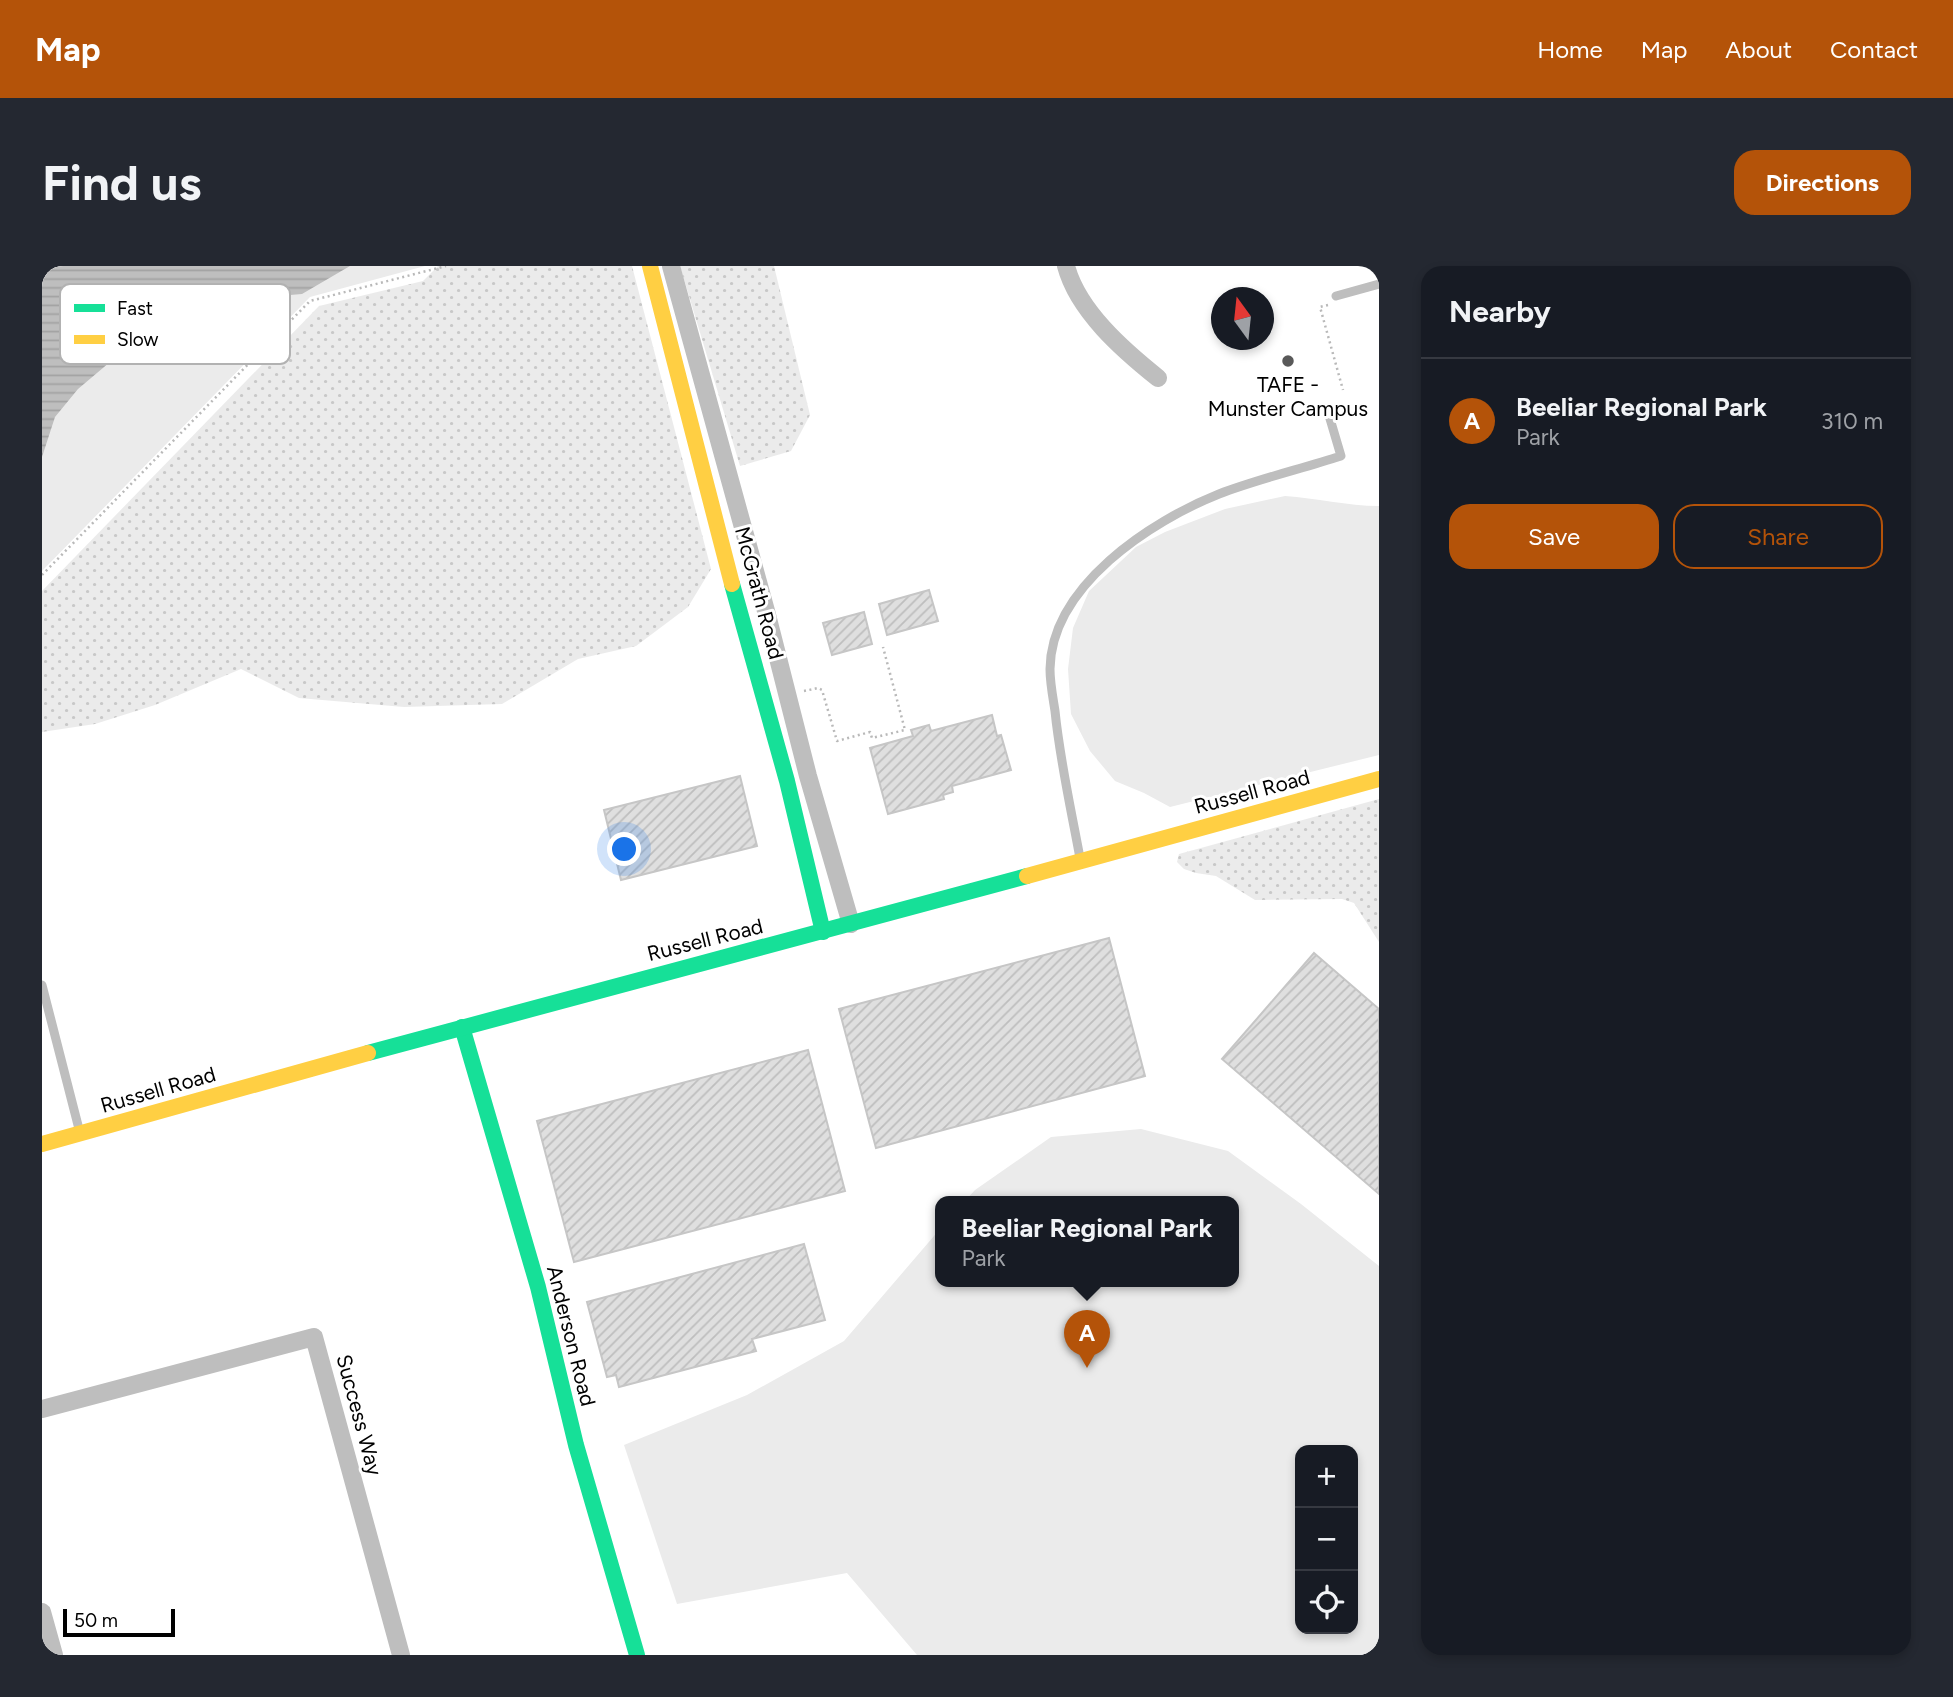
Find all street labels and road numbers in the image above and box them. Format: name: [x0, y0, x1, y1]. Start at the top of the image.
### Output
street label: McGrath Road: [730, 524, 789, 662]
street label: Russell Road: [1191, 764, 1312, 819]
street label: Russell Road: [644, 913, 765, 966]
street label: Russell Road: [97, 1061, 218, 1118]
street label: Anderson Road: [542, 1263, 601, 1409]
street label: Success Way: [331, 1352, 388, 1478]

